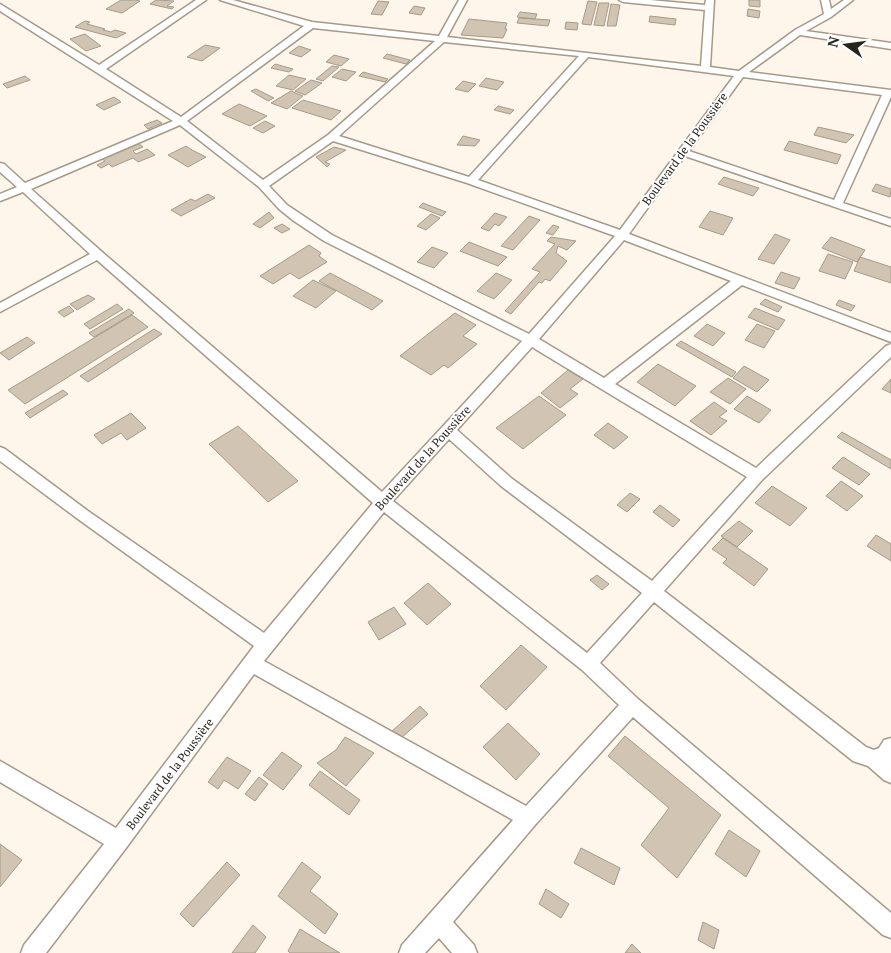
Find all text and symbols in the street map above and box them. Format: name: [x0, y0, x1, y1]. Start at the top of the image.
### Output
north arrow: [821, 20, 871, 70]
text: N: [822, 34, 843, 49]
street label: Boulevard de la Poussière: [639, 89, 731, 208]
street label: Boulevard de la Poussière: [372, 402, 474, 513]
street label: Boulevard de la Poussière: [123, 715, 216, 832]

